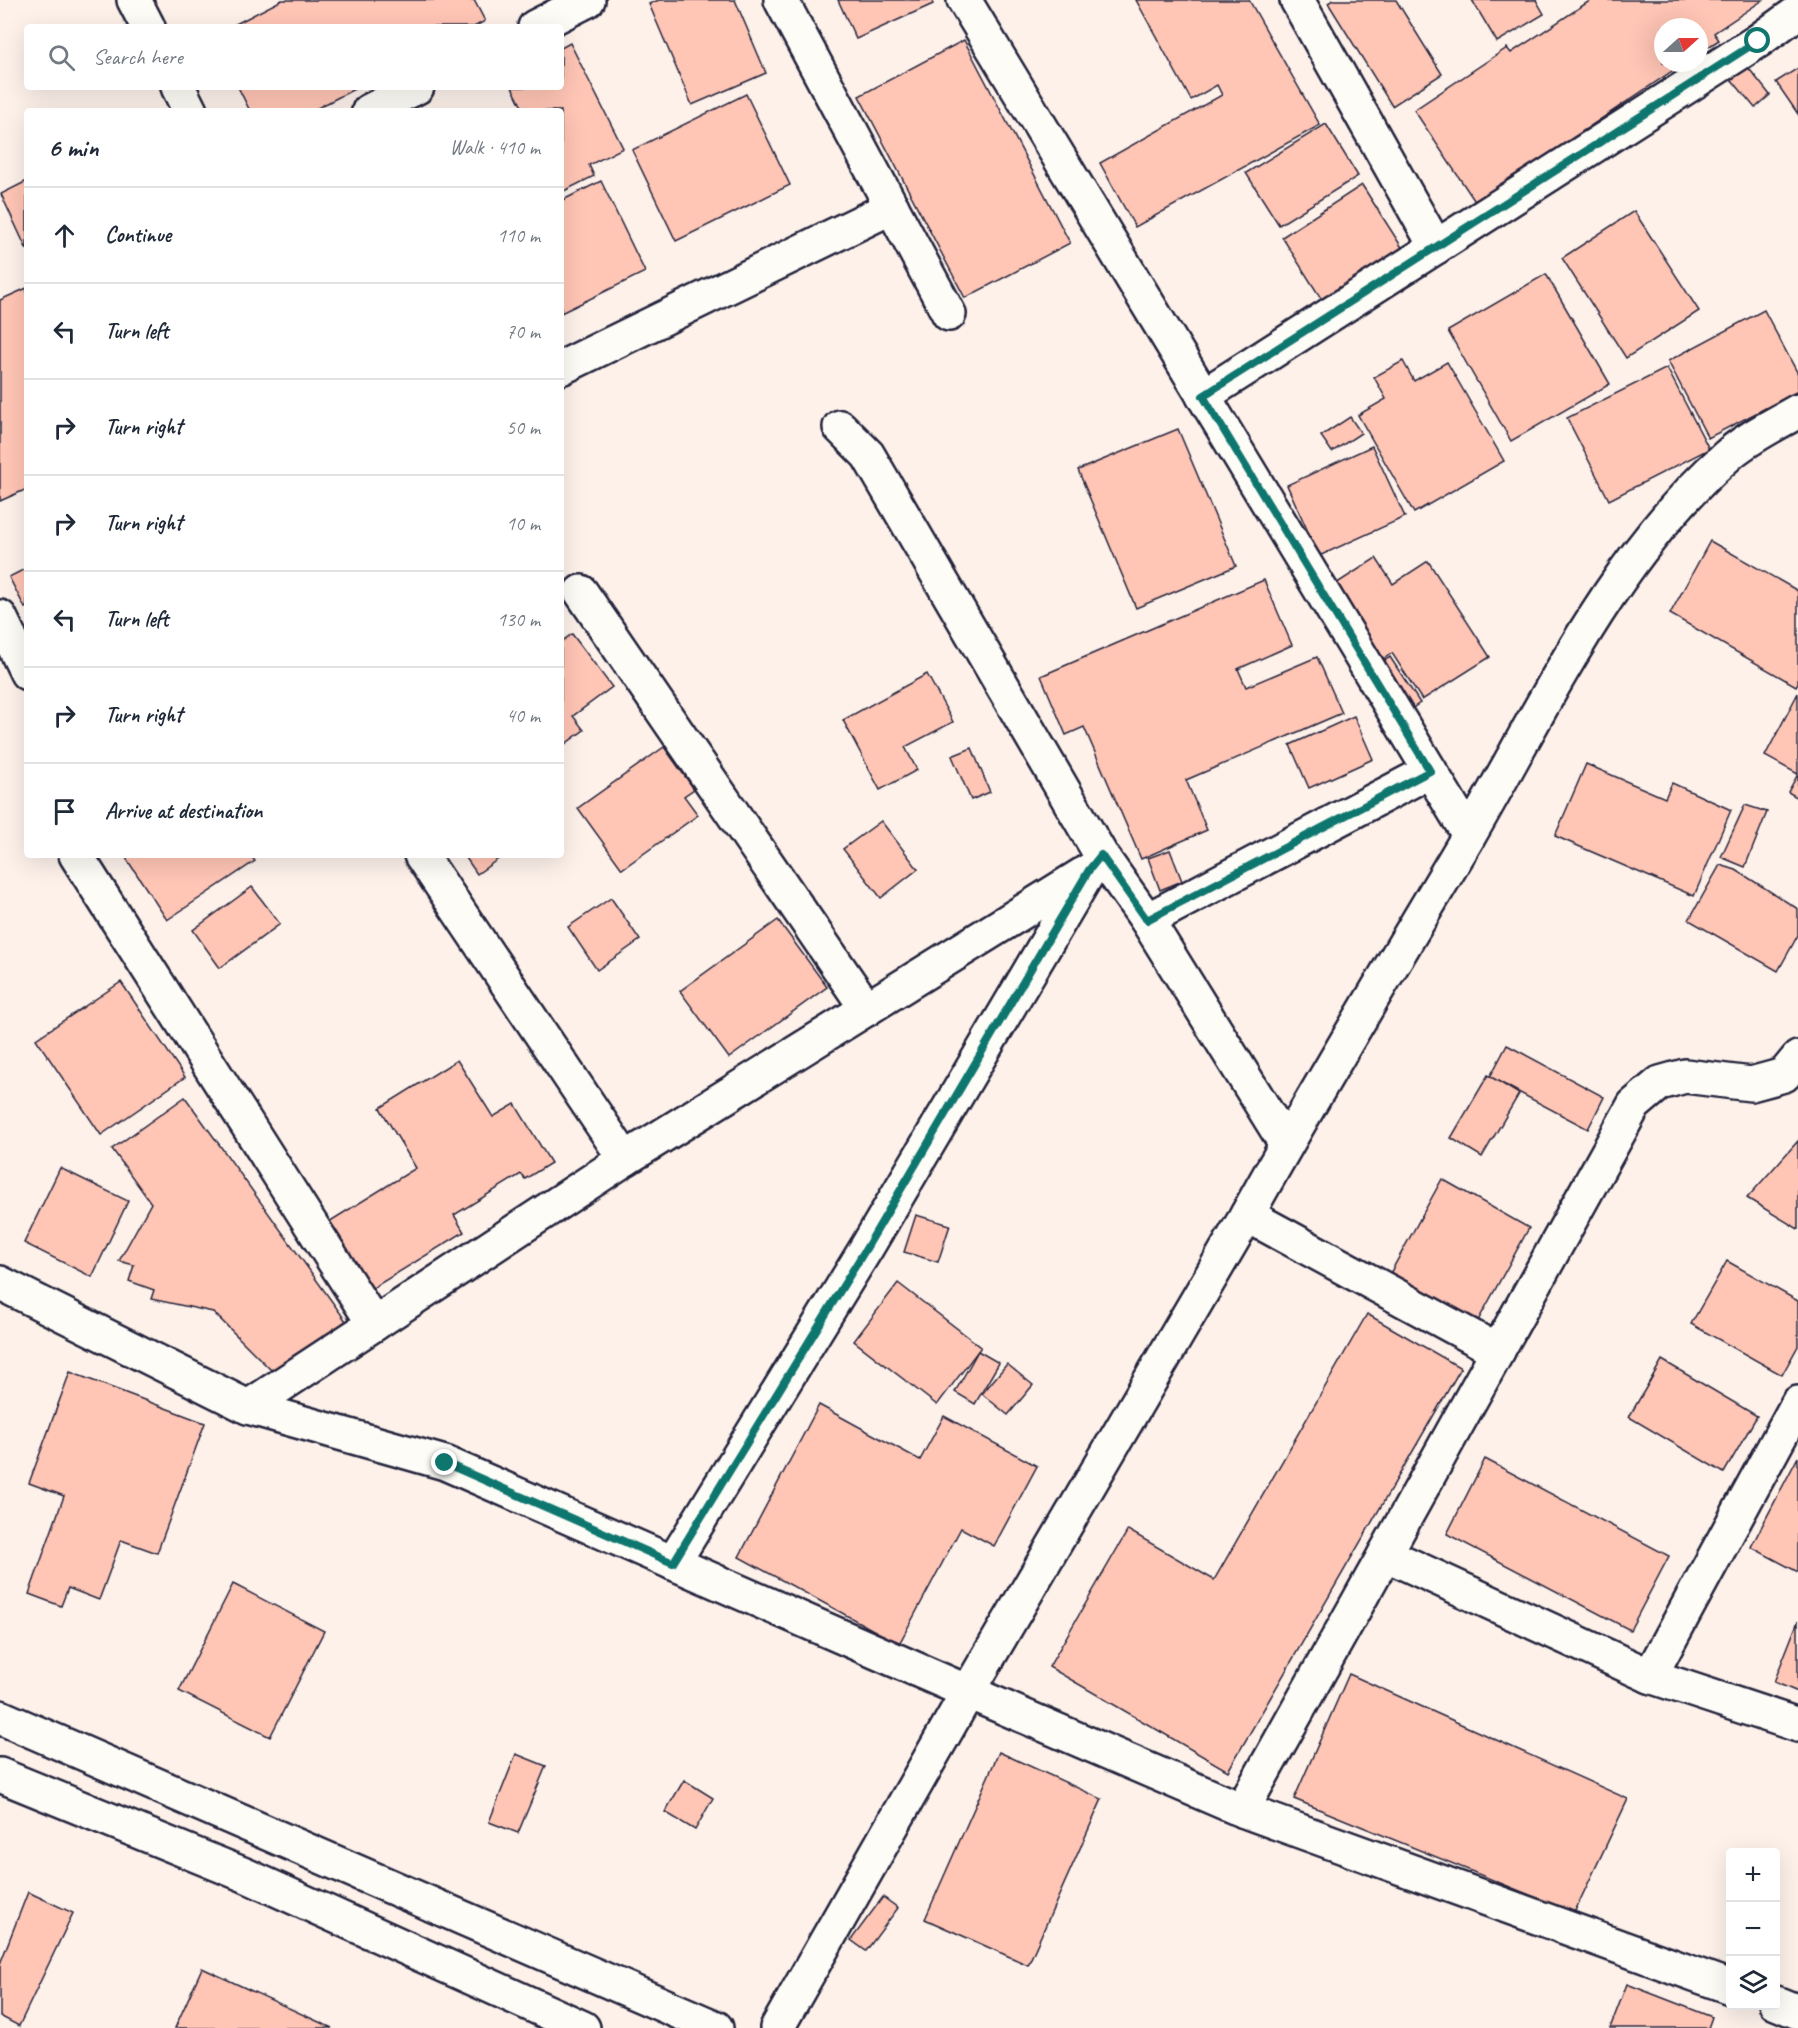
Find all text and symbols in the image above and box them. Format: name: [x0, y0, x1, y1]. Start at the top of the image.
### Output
north arrow: [1654, 18, 1708, 72]
search box: [24, 24, 564, 90]
route start: [1744, 27, 1770, 53]
icon: search: [45, 41, 78, 74]
text: Search here: [93, 43, 183, 71]
text: 6 min: [48, 131, 98, 164]
text: Walk · 410 m: [450, 135, 540, 160]
icon: ahead: [48, 219, 81, 252]
text: Continue: [105, 221, 171, 249]
text: 110 m: [497, 223, 540, 248]
icon: left: [48, 315, 81, 348]
text: Turn left: [105, 317, 169, 345]
text: 70 m: [506, 319, 540, 344]
icon: right: [48, 411, 81, 444]
text: Turn right: [105, 413, 182, 441]
text: 50 m: [506, 415, 540, 440]
icon: right: [48, 507, 81, 540]
text: Turn right: [105, 509, 182, 537]
text: 10 m: [506, 511, 540, 536]
icon: left: [48, 603, 81, 636]
text: Turn left: [105, 605, 169, 633]
text: 130 m: [497, 607, 540, 632]
icon: right: [48, 699, 81, 732]
text: Turn right: [105, 701, 182, 729]
text: 40 m: [506, 703, 540, 728]
icon: arrive: [48, 795, 81, 828]
text: Arrive at destination: [105, 797, 262, 825]
route end: [431, 1449, 457, 1475]
map controls: [1726, 1848, 1780, 2010]
button: +: [1726, 1848, 1780, 1902]
button: −: [1726, 1902, 1780, 1956]
button: layers: [1726, 1956, 1780, 2010]

